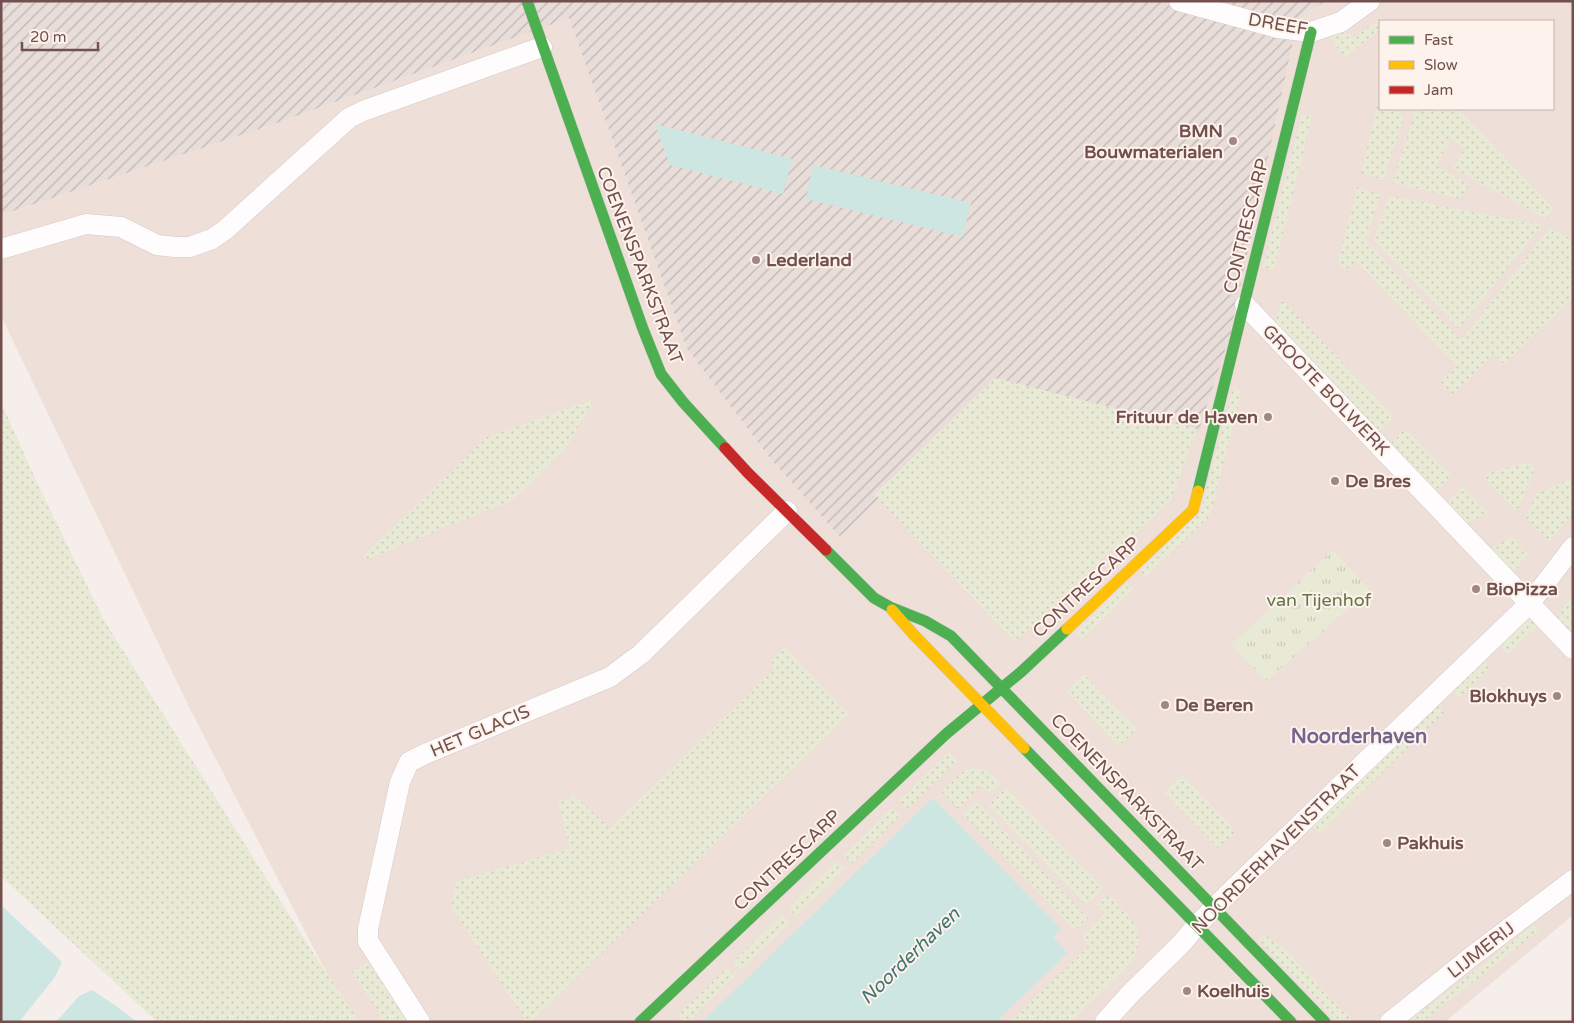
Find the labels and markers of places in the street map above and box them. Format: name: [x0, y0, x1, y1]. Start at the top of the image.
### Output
place label: BMN Bouwmaterialen: [1084, 120, 1223, 163]
marker: BMN Bouwmaterialen: [1227, 135, 1239, 147]
place label: Lederland: [766, 249, 852, 271]
marker: Lederland: [750, 254, 762, 266]
place label: Frituur de Haven: [1115, 406, 1258, 428]
marker: Frituur de Haven: [1262, 411, 1274, 423]
place label: De Bres: [1345, 470, 1411, 492]
marker: De Bres: [1329, 475, 1341, 487]
place label: BioPizza: [1486, 578, 1558, 600]
marker: BioPizza: [1470, 583, 1482, 595]
place label: Blokhuys: [1469, 685, 1547, 707]
marker: Blokhuys: [1551, 690, 1563, 702]
place label: De Beren: [1175, 694, 1253, 716]
marker: De Beren: [1159, 699, 1171, 711]
place label: Pakhuis: [1397, 832, 1464, 854]
marker: Pakhuis: [1381, 837, 1393, 849]
place label: Koelhuis: [1197, 980, 1270, 1002]
marker: Koelhuis: [1181, 985, 1193, 997]

